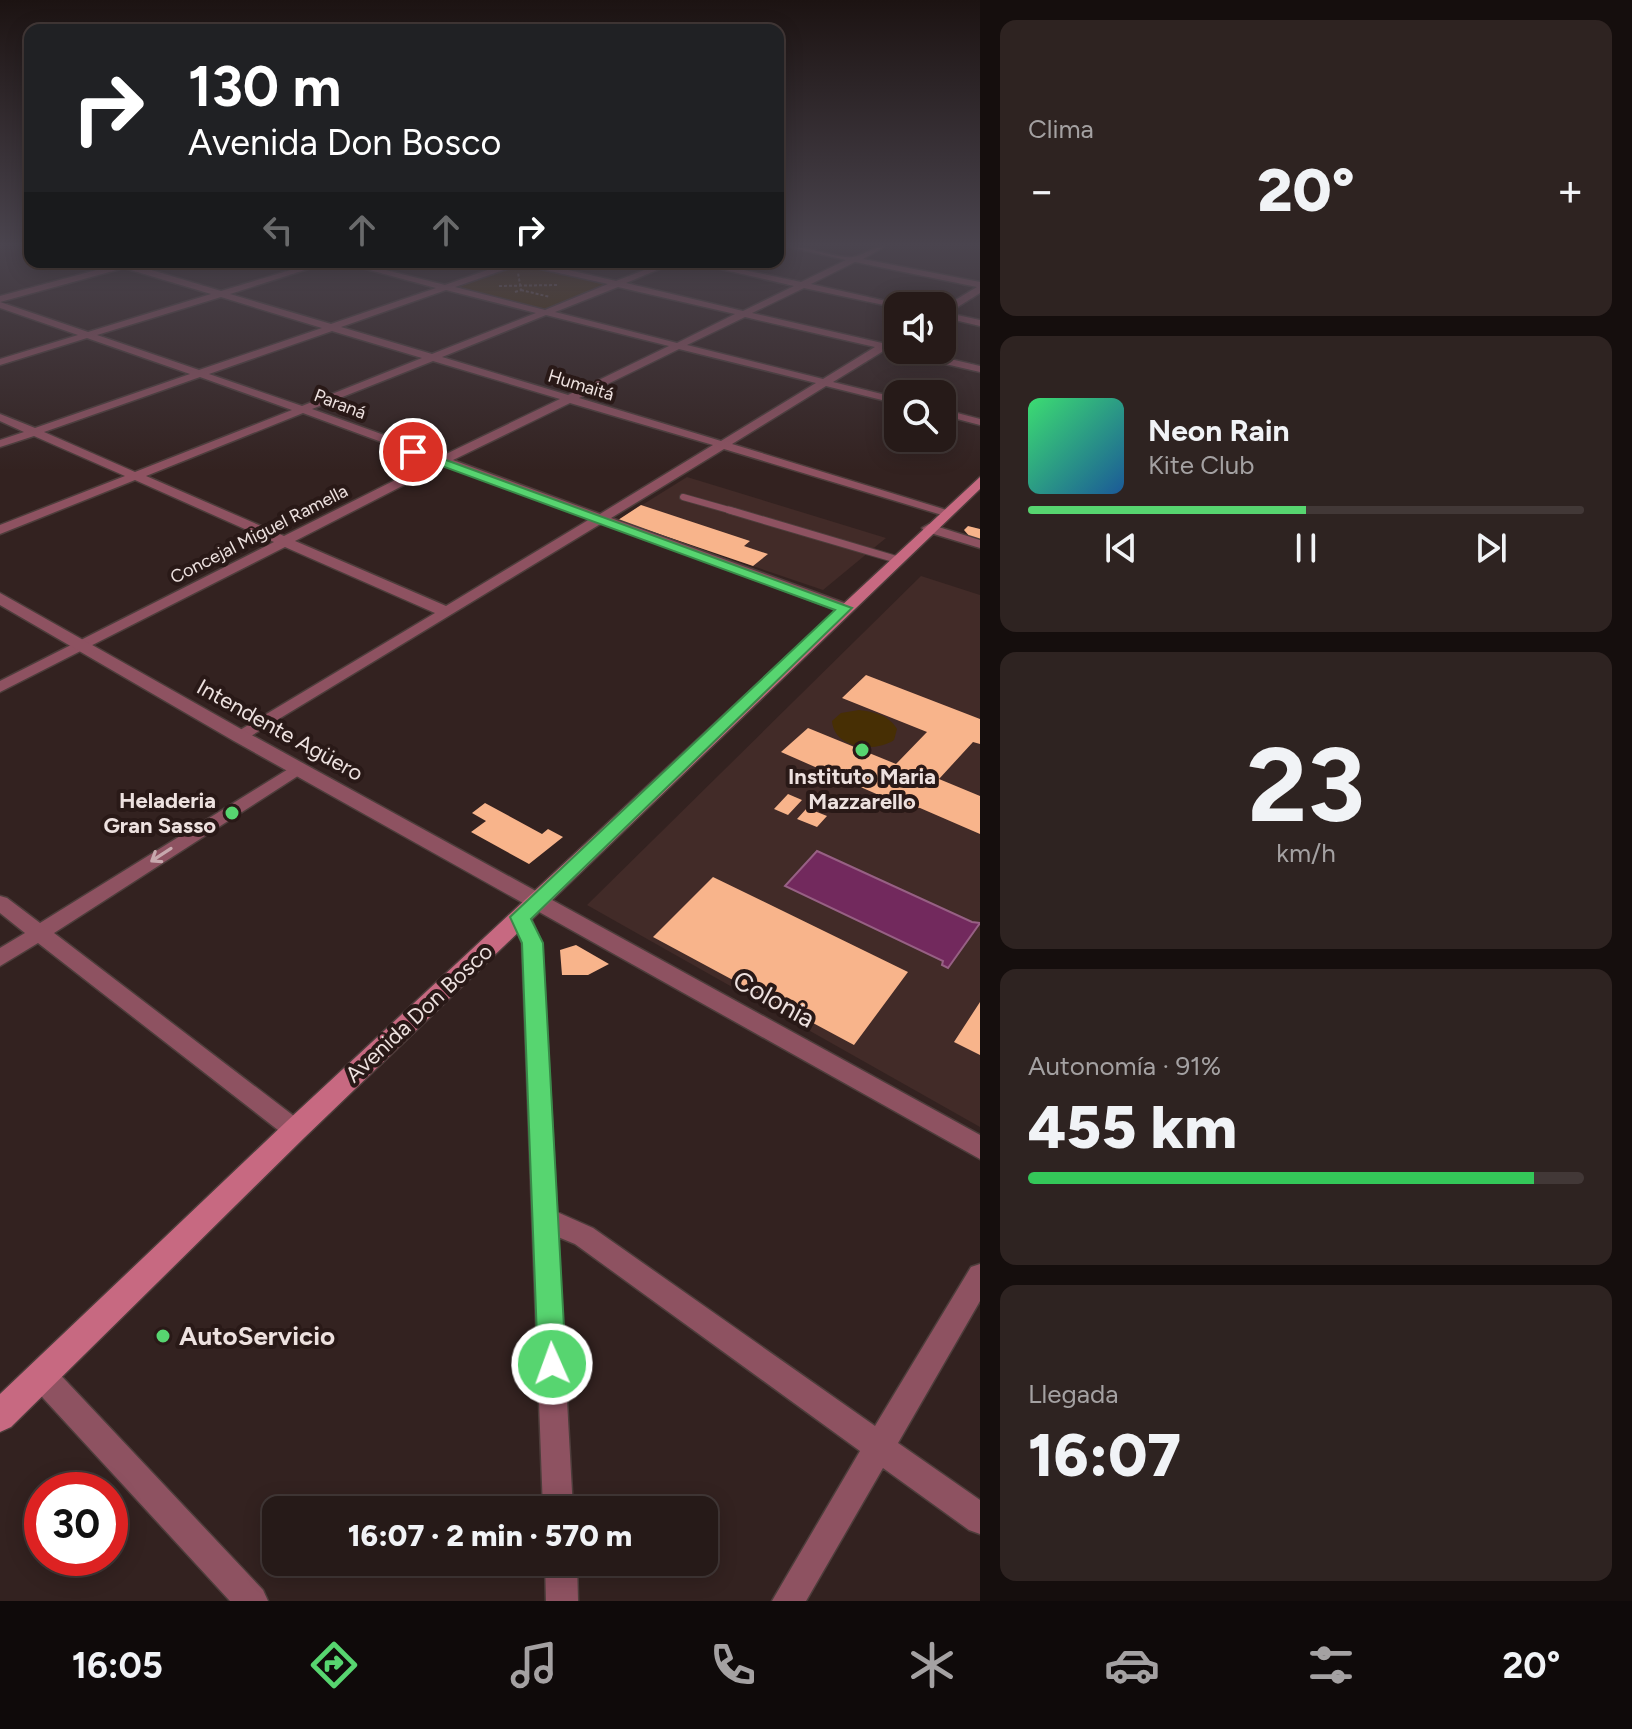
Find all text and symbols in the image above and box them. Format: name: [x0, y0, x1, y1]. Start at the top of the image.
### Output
text: 130 m: [188, 53, 341, 120]
icon: right: [56, 56, 160, 160]
text: Clima: [1028, 113, 1094, 145]
text: Avenida Don Bosco: [188, 121, 501, 164]
text: 20°: [1257, 154, 1355, 226]
text: −: [1028, 164, 1055, 217]
text: +: [1557, 164, 1584, 217]
icon: left: [256, 208, 300, 252]
icon: ahead: [340, 208, 384, 252]
icon: ahead: [424, 208, 468, 252]
icon: right: [508, 208, 552, 252]
map controls: [884, 292, 956, 452]
button: sound: [884, 292, 956, 364]
street label: Humaitá: [545, 365, 617, 405]
button: search: [884, 380, 956, 452]
street label: Paraná: [311, 384, 369, 424]
text: Neon Rain: [1148, 412, 1290, 449]
pin: [379, 418, 447, 486]
icon: arrive: [391, 430, 435, 474]
text: Kite Club: [1148, 449, 1254, 481]
street label: Concejal Miguel Ramella: [167, 480, 351, 588]
icon: previous: [1099, 526, 1143, 570]
icon: pause: [1284, 526, 1328, 570]
icon: next: [1469, 526, 1513, 570]
street label: Intendente Agüero: [192, 673, 368, 787]
text: 23: [1247, 722, 1365, 847]
marker: Instituto Maria Mazzarello: [853, 741, 871, 759]
place label: Instituto Maria Mazzarello: [788, 763, 936, 815]
place label: Heladeria Gran Sasso: [104, 787, 216, 839]
marker: Heladeria Gran Sasso: [223, 804, 241, 822]
text: km/h: [1276, 837, 1336, 869]
one-way arrow: [150, 847, 173, 863]
street label: Avenida Don Bosco: [340, 938, 498, 1088]
street label: Colonia: [728, 964, 820, 1034]
text: Autonomía · 91%: [1028, 1050, 1221, 1082]
text: 455 km: [1028, 1091, 1237, 1163]
place label: AutoServicio: [179, 1320, 335, 1352]
position arrow: [510, 1322, 594, 1406]
marker: AutoServicio: [154, 1327, 172, 1345]
text: Llegada: [1028, 1378, 1118, 1410]
text: 16:07: [1028, 1419, 1181, 1491]
speed limit sign: 30: [24, 1472, 128, 1576]
text: 16:07 · 2 min · 570 m: [348, 1517, 632, 1554]
icon: directions: [306, 1637, 362, 1693]
icon: music: [506, 1637, 562, 1693]
icon: phone: [705, 1637, 761, 1693]
icon: climate: [904, 1637, 960, 1693]
icon: car: [1104, 1637, 1160, 1693]
icon: filters: [1303, 1637, 1359, 1693]
text: 16:05: [72, 1644, 163, 1687]
text: 20°: [1502, 1644, 1560, 1687]

